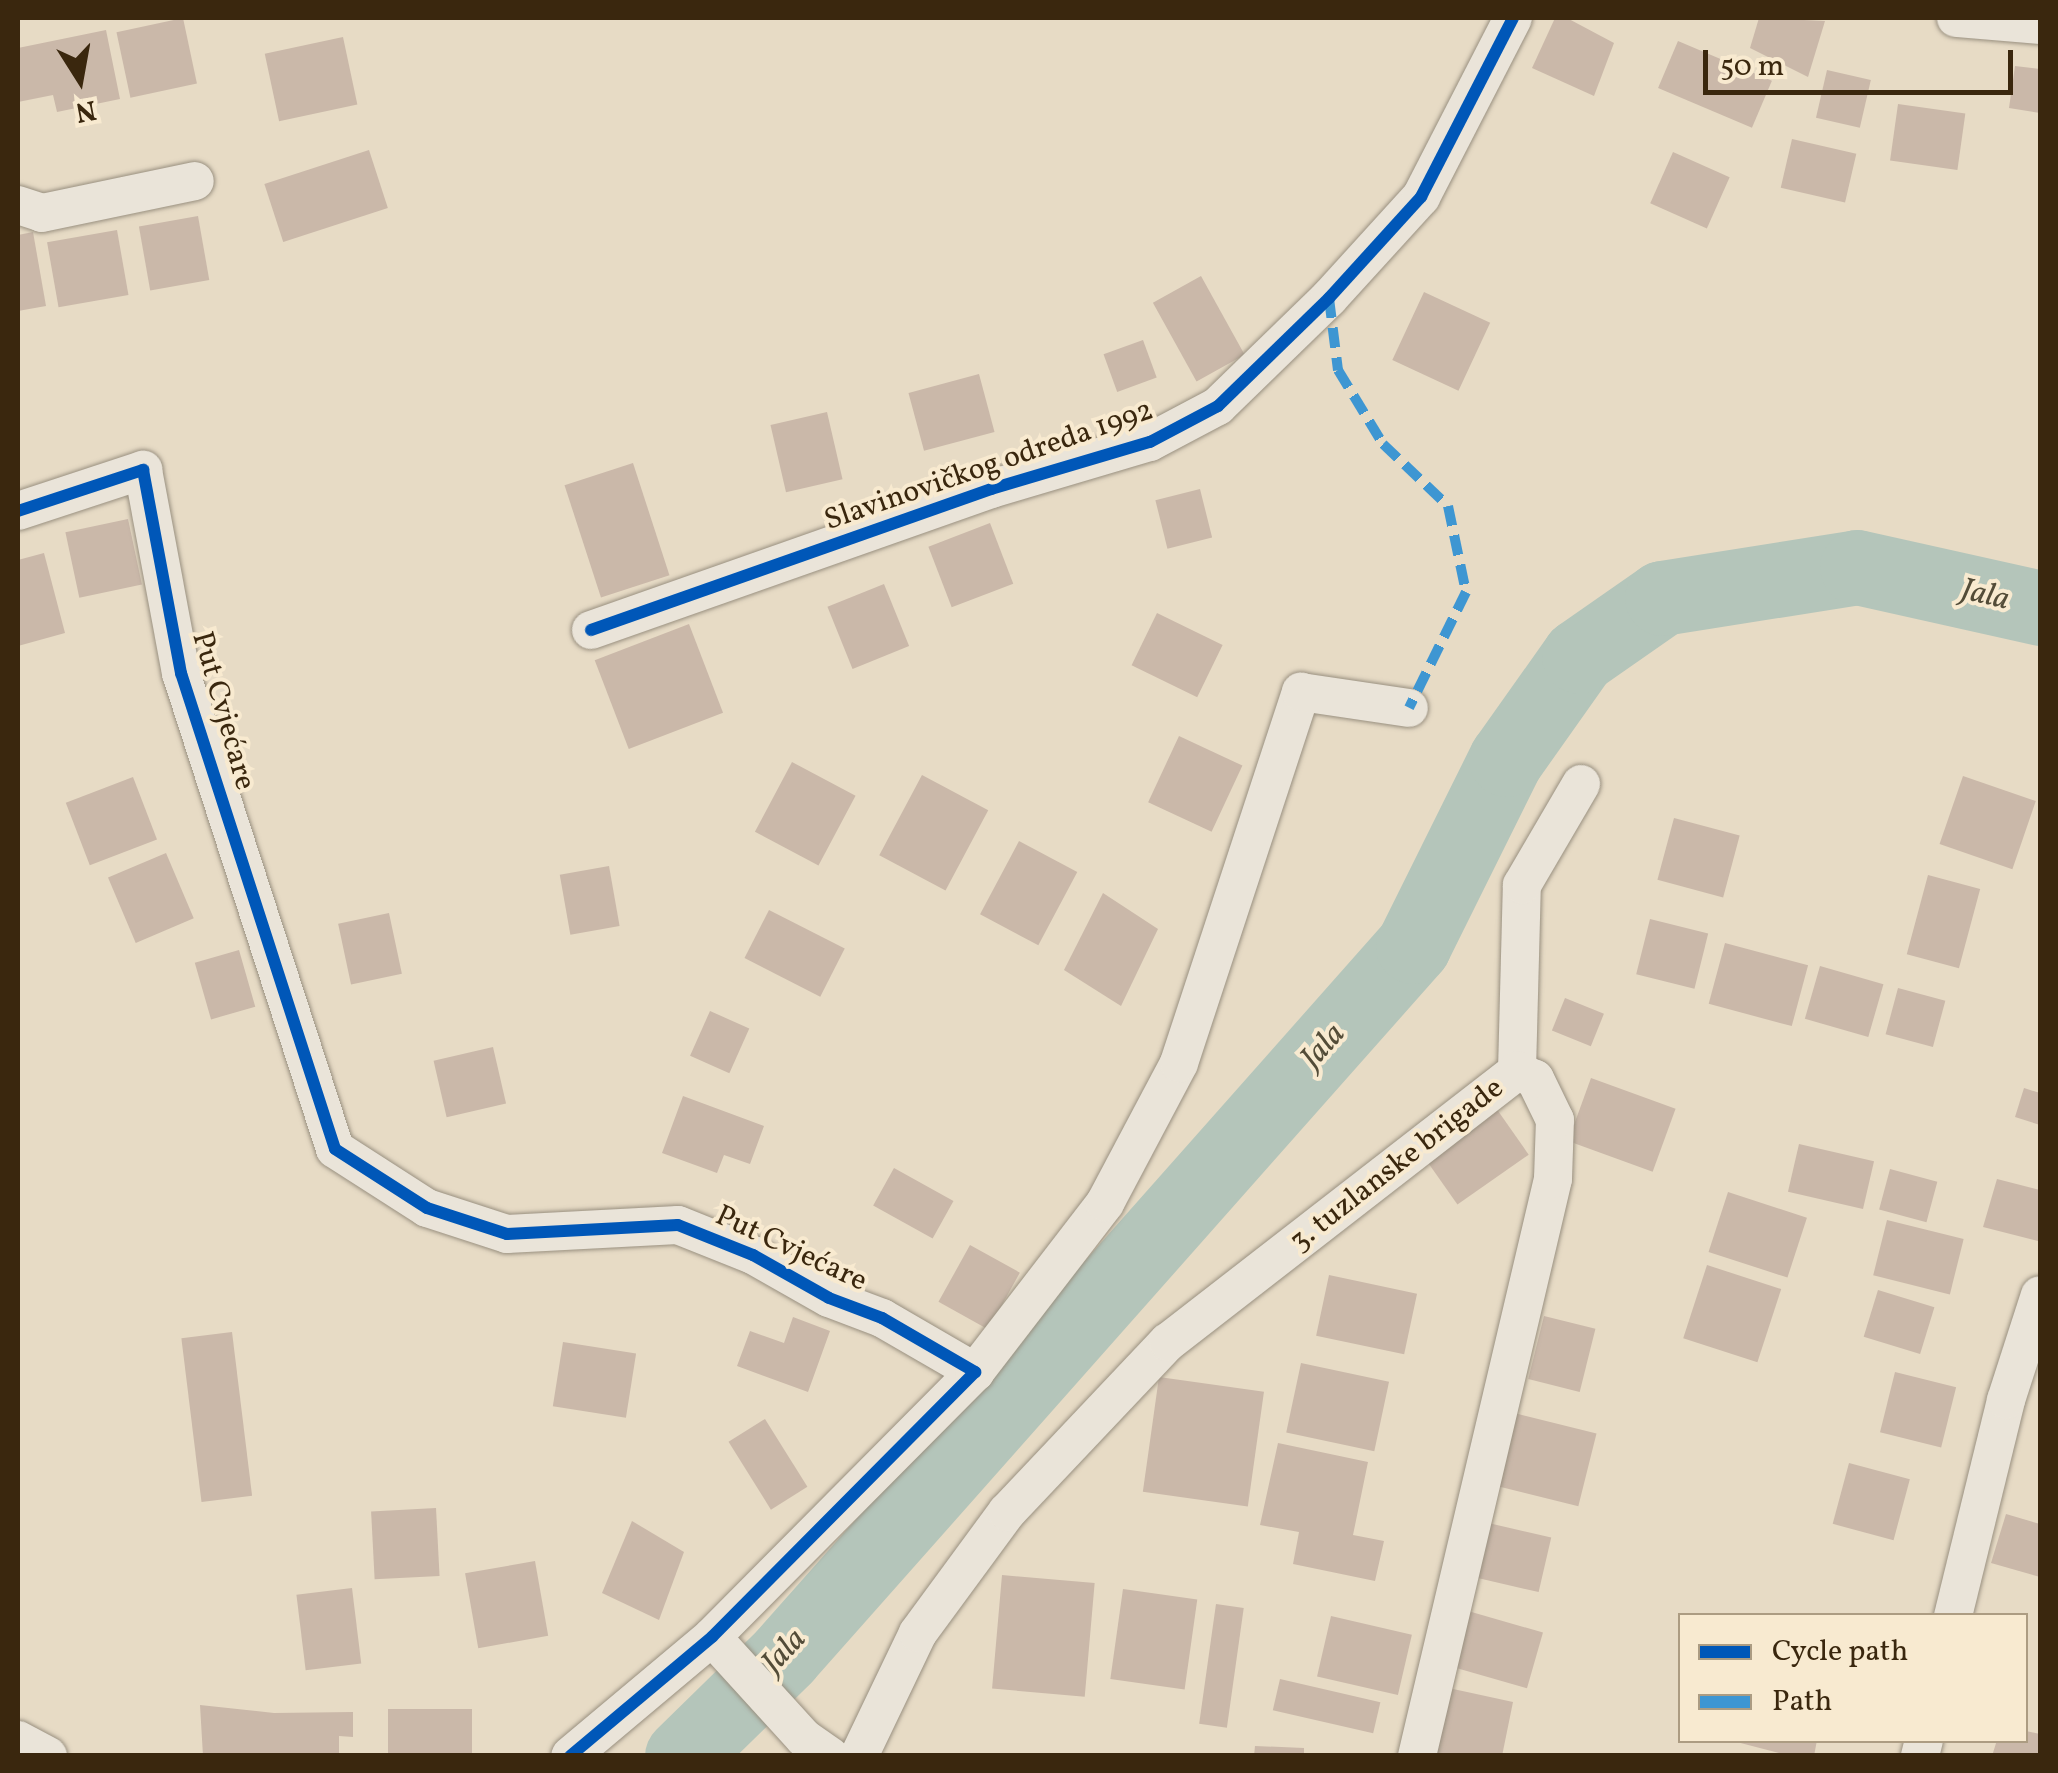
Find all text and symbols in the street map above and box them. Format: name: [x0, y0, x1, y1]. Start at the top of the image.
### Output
north arrow: [30, 30, 130, 130]
scale bar: [1708, 30, 2018, 92]
text: 50 m: [1720, 46, 1784, 88]
text: N: [72, 89, 100, 131]
street label: Slavinovičkog odreda 1992: [820, 393, 1158, 539]
water label: Jala: [1957, 572, 2013, 620]
street label: Put Cvjećare: [183, 628, 263, 794]
water label: Jala: [1294, 1016, 1354, 1078]
street label: 3. tuzlanske brigade: [1283, 1070, 1511, 1260]
street label: Put Cvjećare: [710, 1198, 872, 1300]
legend: [1678, 1613, 2028, 1743]
water label: Jala: [755, 1621, 815, 1683]
text: Cycle path: [1772, 1631, 1908, 1673]
text: Path: [1772, 1681, 1832, 1723]

